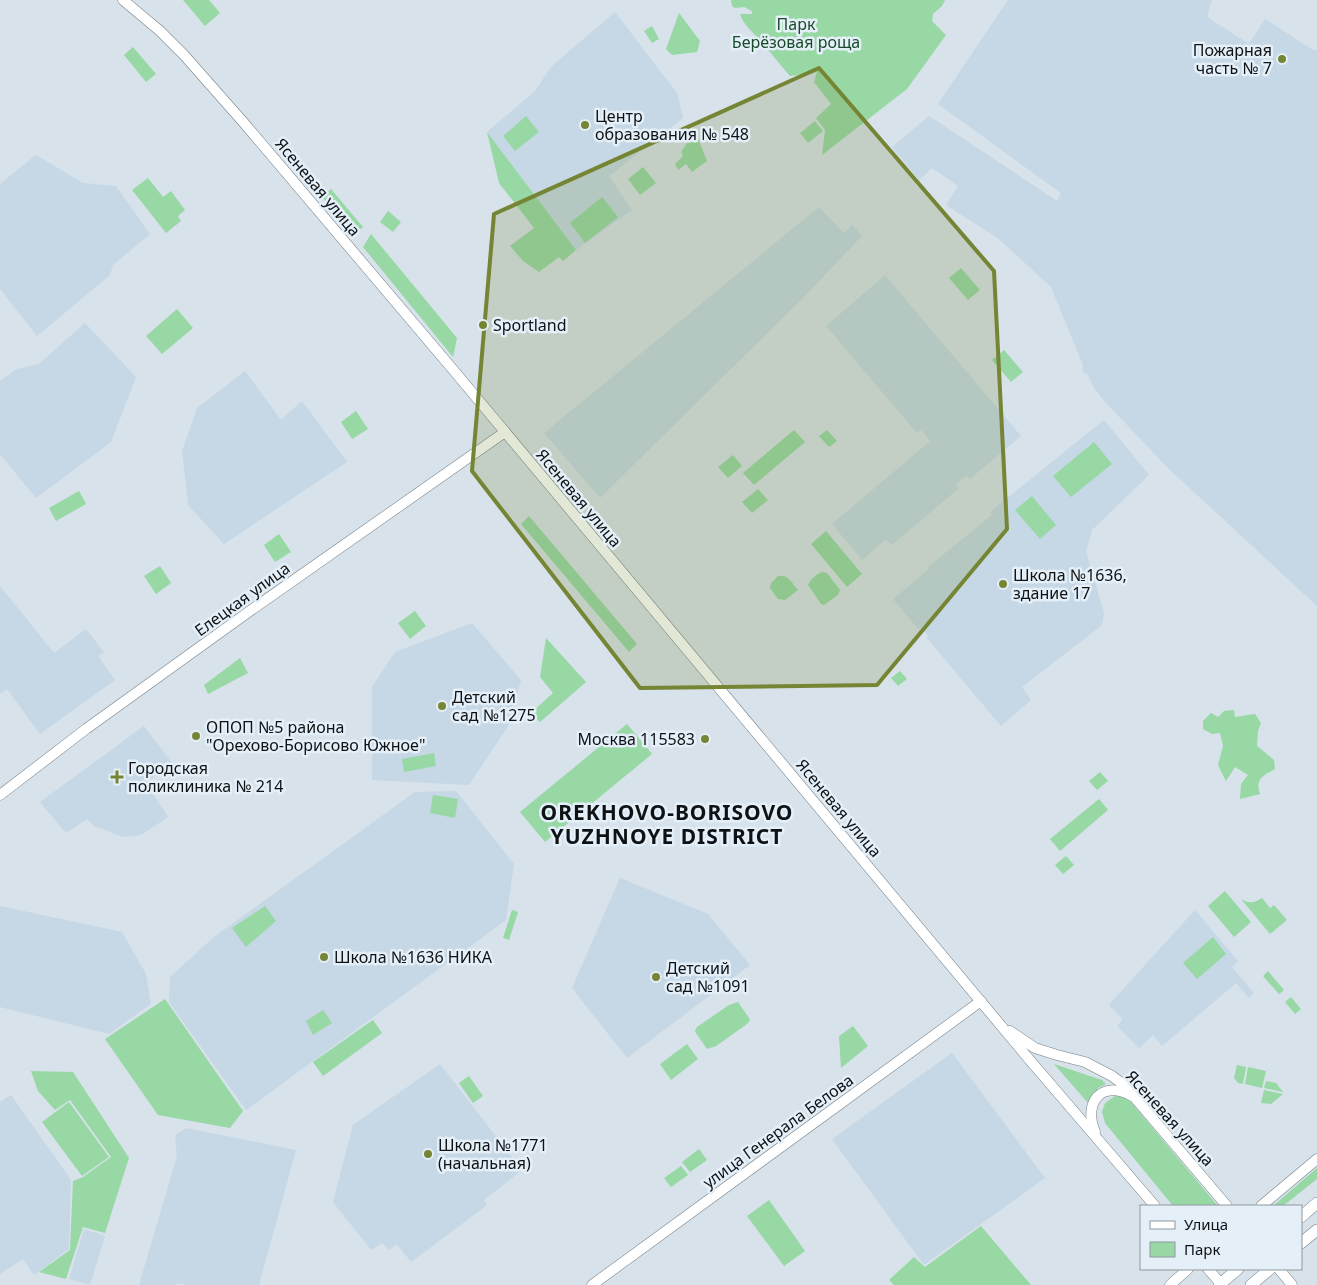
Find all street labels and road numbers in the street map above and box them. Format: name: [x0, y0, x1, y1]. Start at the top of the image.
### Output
street label: Ясеневая улица: [270, 133, 366, 241]
street label: Ясеневая улица: [531, 444, 627, 552]
street label: Елецкая улица: [190, 557, 294, 641]
street label: Ясеневая улица: [791, 754, 887, 862]
street label: Ясеневая улица: [1121, 1065, 1219, 1171]
street label: улица Генерала Белова: [698, 1069, 858, 1193]

